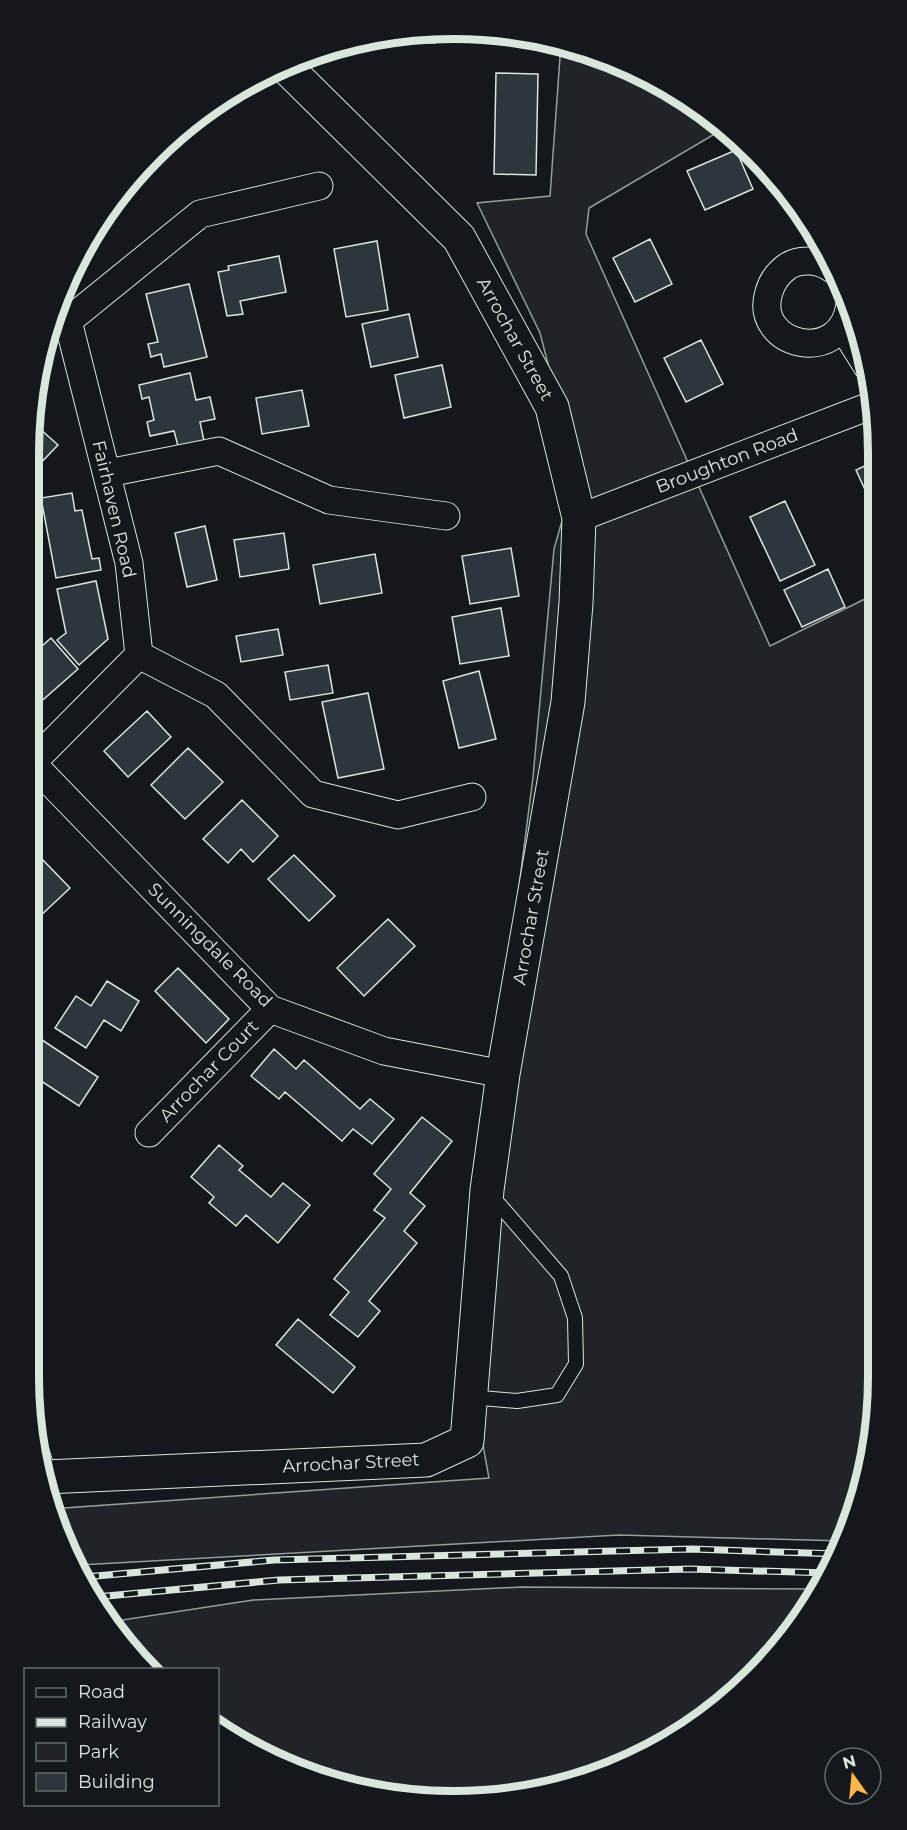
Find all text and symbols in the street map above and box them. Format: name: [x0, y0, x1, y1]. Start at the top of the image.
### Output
street label: Arrochar Street: [472, 274, 558, 404]
street label: Broughton Road: [653, 424, 801, 498]
street label: Fairhaven Road: [87, 438, 141, 580]
street label: Arrochar Street: [508, 847, 554, 987]
street label: Sunningdale Road: [143, 878, 277, 1012]
street label: Arrochar Court: [155, 1015, 263, 1127]
street label: Arrochar Street: [282, 1448, 420, 1478]
legend: [24, 1668, 219, 1806]
text: Road: [78, 1681, 125, 1703]
text: Railway: [78, 1711, 147, 1733]
text: Park: [78, 1741, 119, 1763]
north arrow: [823, 1746, 883, 1806]
text: N: [841, 1751, 858, 1773]
text: Building: [78, 1771, 155, 1793]

